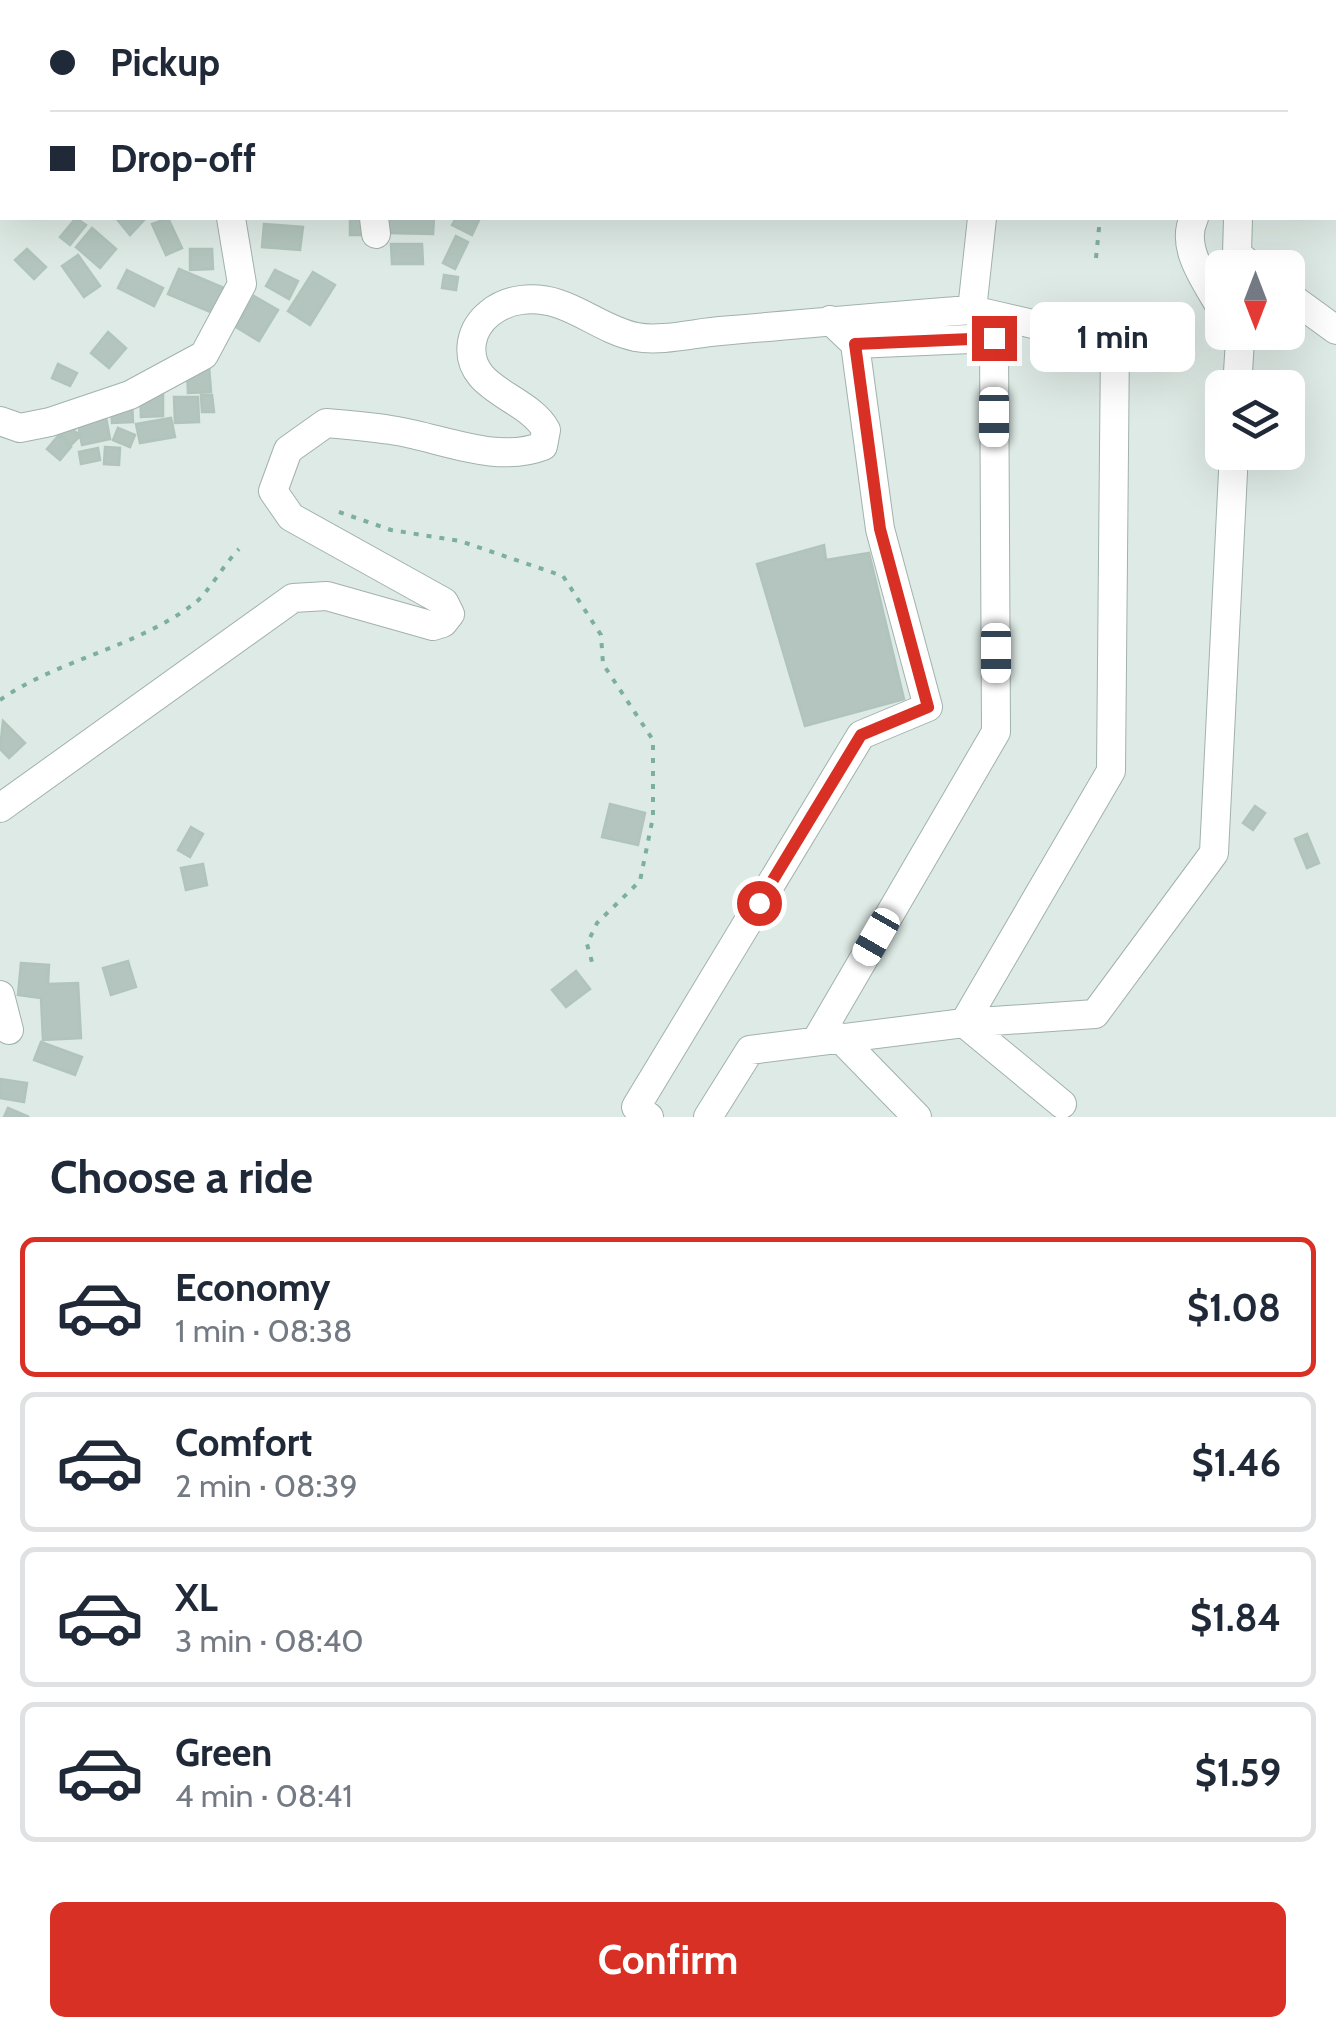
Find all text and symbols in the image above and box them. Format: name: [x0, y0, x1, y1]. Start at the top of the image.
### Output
text: Pickup: [110, 39, 220, 86]
text: Drop-off: [110, 135, 256, 182]
north arrow: [1205, 250, 1305, 350]
map controls: [1205, 250, 1305, 470]
callout: 1 min: [1029, 303, 1194, 373]
route end: [972, 316, 1017, 361]
text: 1 min: [1076, 317, 1149, 356]
button: layers: [1205, 370, 1305, 470]
car: [979, 387, 1009, 447]
car: [981, 623, 1011, 683]
route start: [737, 881, 782, 926]
car: [848, 904, 904, 970]
text: Choose a ride: [50, 1150, 313, 1204]
icon: car: [55, 1262, 145, 1352]
text: Economy: [175, 1264, 330, 1311]
text: $1.08: [1187, 1284, 1281, 1331]
text: 1 min · 08:38: [175, 1311, 352, 1350]
icon: car: [55, 1417, 145, 1507]
text: Comfort: [175, 1419, 312, 1466]
text: $1.46: [1192, 1439, 1281, 1486]
text: 2 min · 08:39: [175, 1466, 358, 1505]
icon: car: [55, 1572, 145, 1662]
text: XL: [175, 1574, 218, 1621]
text: $1.84: [1190, 1594, 1281, 1641]
text: 3 min · 08:40: [175, 1621, 363, 1660]
icon: car: [55, 1727, 145, 1817]
text: Green: [175, 1729, 272, 1776]
text: $1.59: [1195, 1749, 1281, 1796]
text: 4 min · 08:41: [175, 1776, 353, 1815]
button: Confirm: [50, 1902, 1286, 2017]

